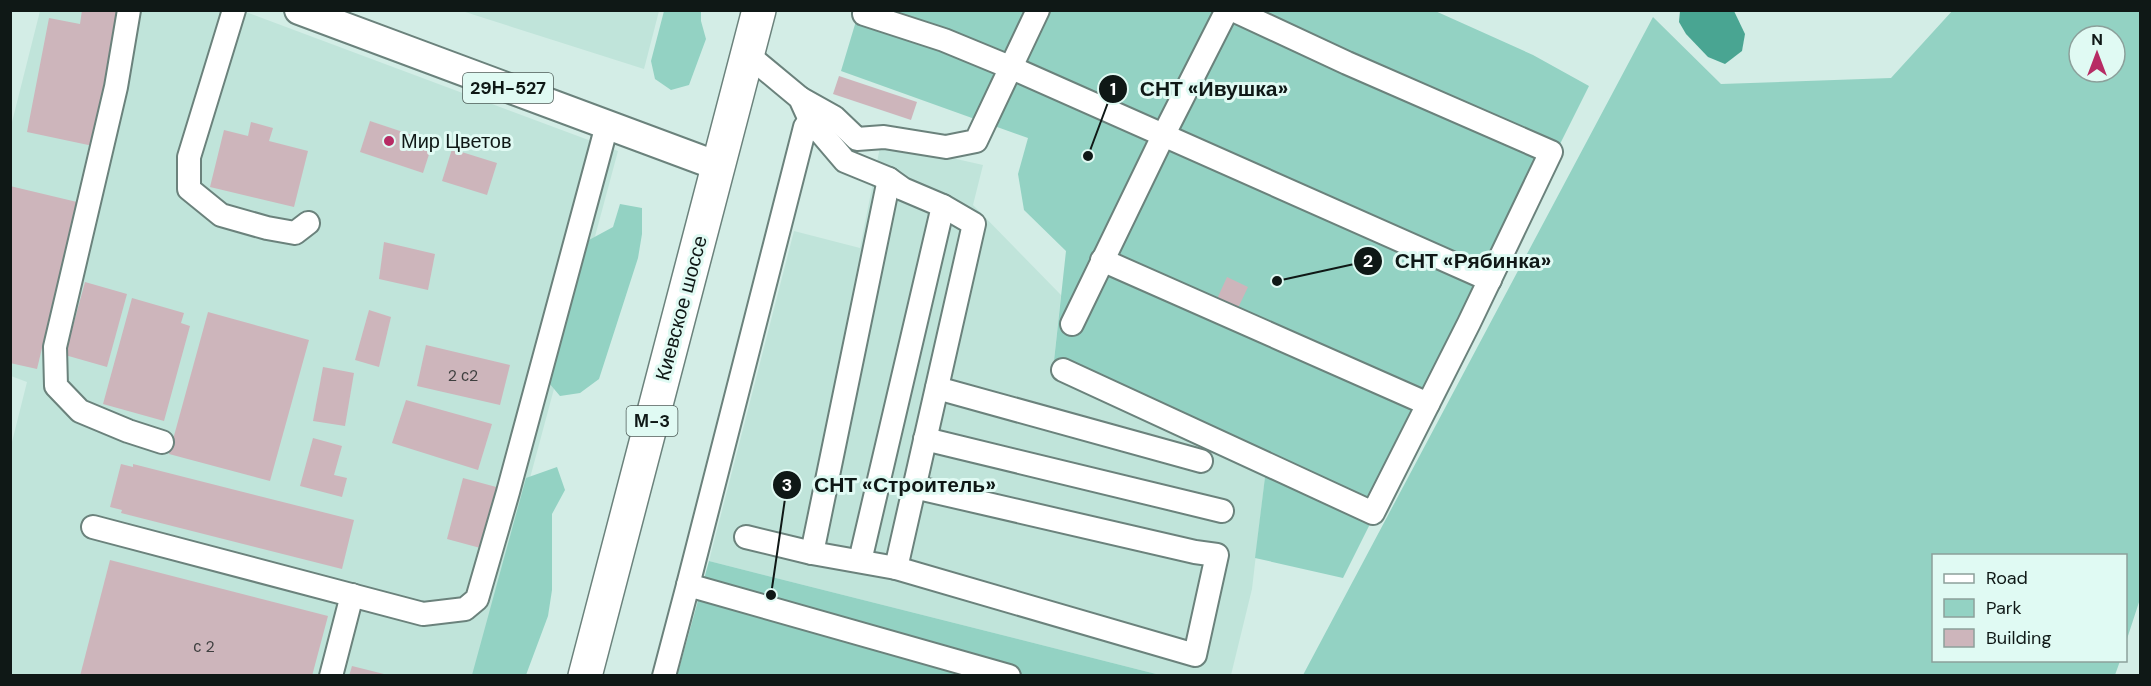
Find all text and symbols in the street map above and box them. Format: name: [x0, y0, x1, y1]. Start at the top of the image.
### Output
north arrow: [2067, 24, 2127, 84]
text: N: [2091, 29, 2103, 50]
callout: СНТ «Ивушка»: [1098, 69, 1301, 108]
road number: 29Н-527: [463, 73, 553, 103]
text: СНТ «Ивушка»: [1140, 75, 1288, 103]
text: 1: [1110, 77, 1116, 101]
place label: Мир Цветов: [401, 128, 512, 154]
marker: Мир Цветов: [382, 134, 396, 148]
street label: Киевское шоссе: [649, 233, 713, 383]
callout: СНТ «Рябинка»: [1353, 241, 1563, 280]
text: СНТ «Рябинка»: [1395, 247, 1551, 275]
text: 2: [1363, 249, 1373, 273]
house number: 2 с2: [448, 365, 478, 386]
road number: М-3: [626, 406, 678, 436]
callout: СНТ «Строитель»: [772, 465, 1008, 504]
text: СНТ «Строитель»: [814, 471, 996, 499]
text: 3: [782, 473, 792, 497]
legend: [1932, 554, 2127, 662]
text: Road: [1986, 566, 2028, 590]
text: Park: [1986, 596, 2022, 620]
text: Building: [1986, 626, 2051, 650]
house number: с 2: [193, 636, 215, 657]

